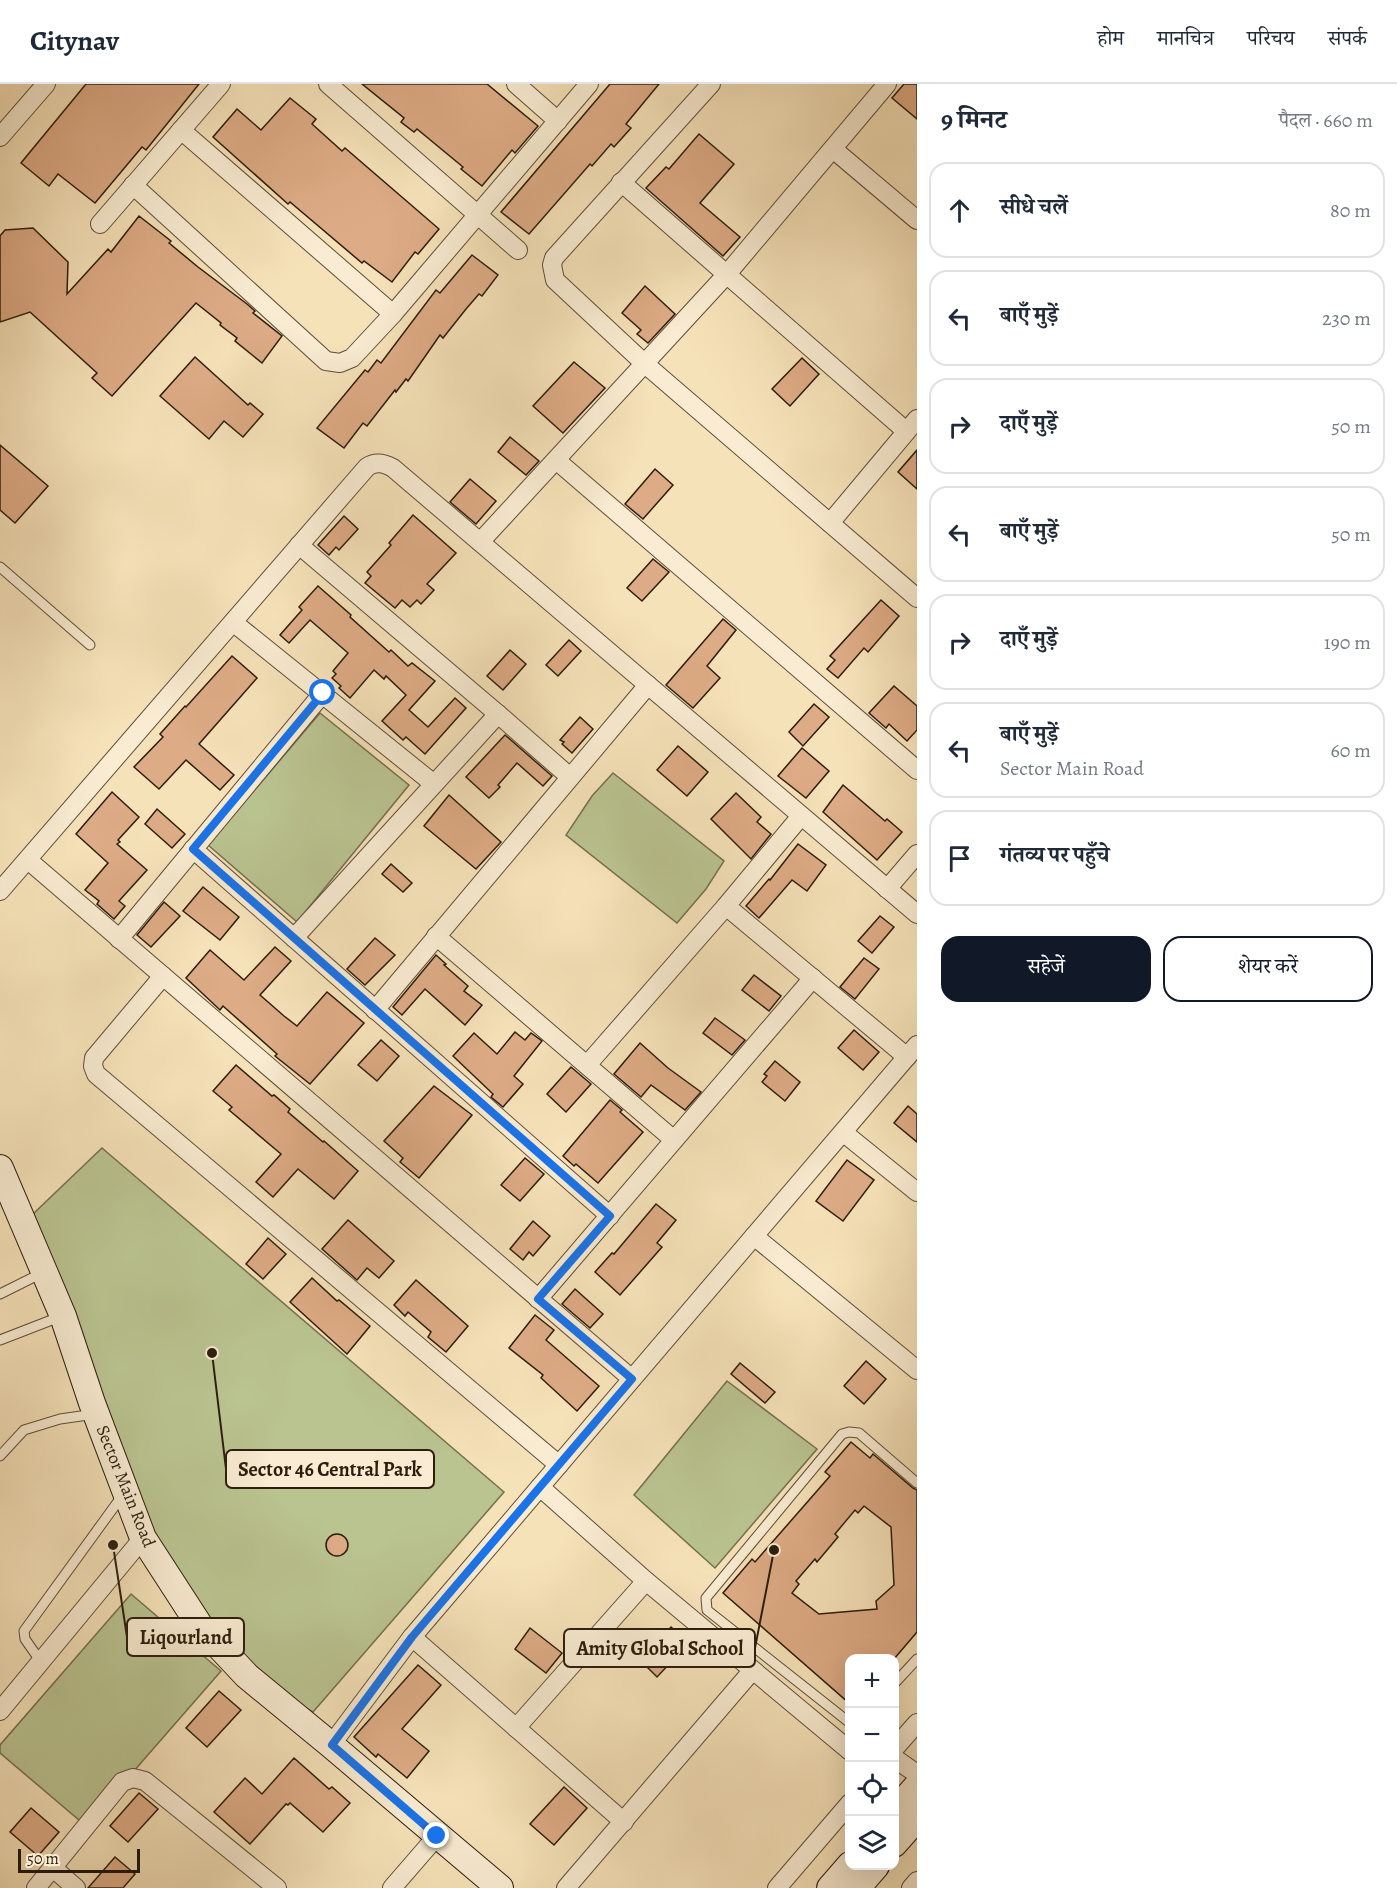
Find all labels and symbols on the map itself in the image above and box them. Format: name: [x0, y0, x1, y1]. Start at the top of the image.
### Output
route start: [309, 679, 335, 705]
street label: Sector Main Road: [91, 1421, 162, 1551]
callout: Sector 46 Central Park: [226, 1450, 434, 1488]
text: Sector 46 Central Park: [238, 1456, 423, 1483]
callout: Liqourland: [127, 1618, 244, 1656]
text: Liqourland: [140, 1624, 233, 1651]
callout: Amity Global School: [564, 1629, 755, 1667]
text: Amity Global School: [576, 1635, 744, 1662]
route end: [423, 1822, 449, 1848]
scale bar: [18, 1846, 140, 1874]

